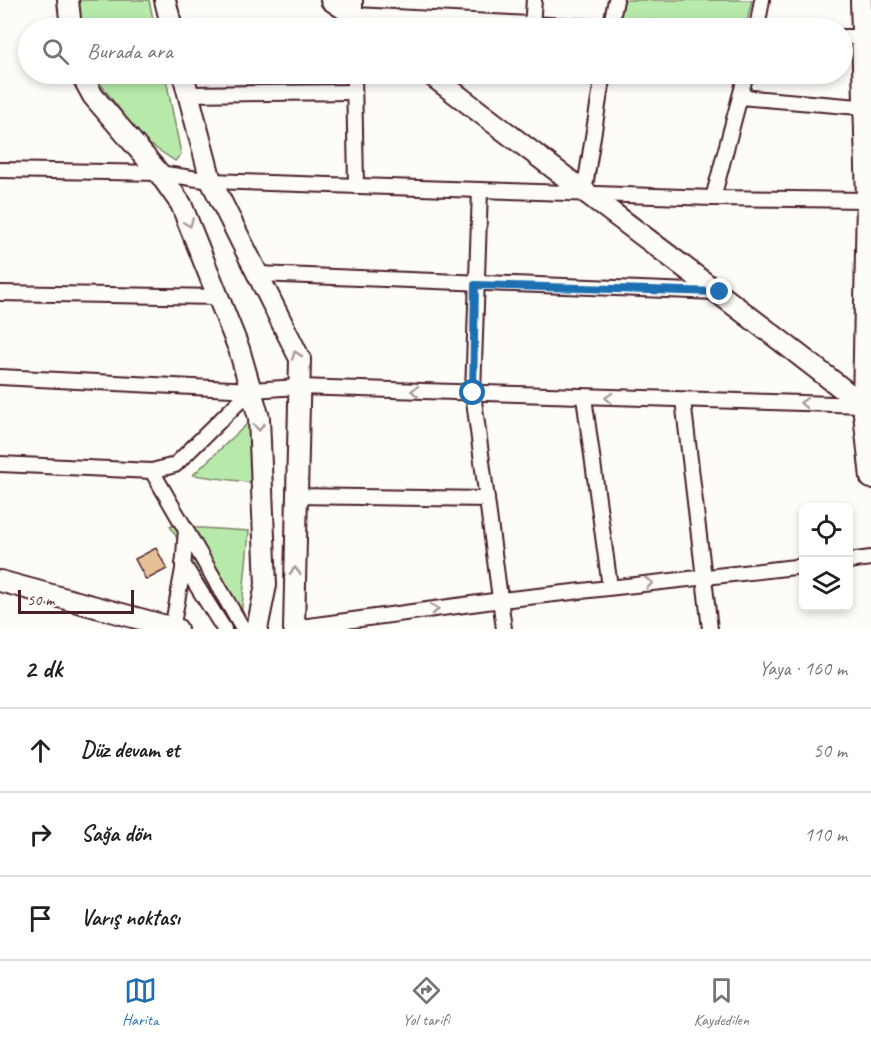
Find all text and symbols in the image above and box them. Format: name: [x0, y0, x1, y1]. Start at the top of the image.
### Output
search box: [18, 18, 853, 84]
icon: search: [39, 35, 72, 68]
text: Burada ara: [87, 37, 173, 65]
one-way arrow: [182, 217, 194, 228]
route end: [706, 278, 732, 304]
one-way arrow: [291, 351, 304, 361]
route start: [459, 379, 485, 405]
one-way arrow: [410, 385, 419, 397]
one-way arrow: [605, 391, 614, 404]
one-way arrow: [800, 397, 809, 410]
one-way arrow: [253, 422, 266, 431]
map controls: [799, 503, 853, 611]
button: locate: [799, 503, 853, 557]
button: layers: [799, 557, 853, 611]
one-way arrow: [289, 566, 301, 575]
one-way arrow: [645, 577, 654, 590]
scale bar: [18, 587, 134, 614]
text: 50 m: [27, 590, 54, 610]
one-way arrow: [430, 604, 440, 616]
text: 2 dk: [24, 652, 62, 685]
text: Yaya · 160 m: [759, 656, 847, 681]
icon: ahead: [24, 734, 57, 767]
text: Düz devam et: [81, 736, 179, 764]
text: 50 m: [813, 738, 847, 763]
icon: right: [24, 818, 57, 851]
text: Sağa dön: [81, 820, 151, 848]
text: 110 m: [804, 822, 847, 847]
icon: arrive: [24, 902, 57, 935]
text: Varış noktası: [81, 904, 180, 932]
tab: Harita: [122, 974, 159, 1030]
tab: Yol tarifi: [403, 974, 450, 1030]
tab: Kaydedilen: [694, 974, 749, 1030]

